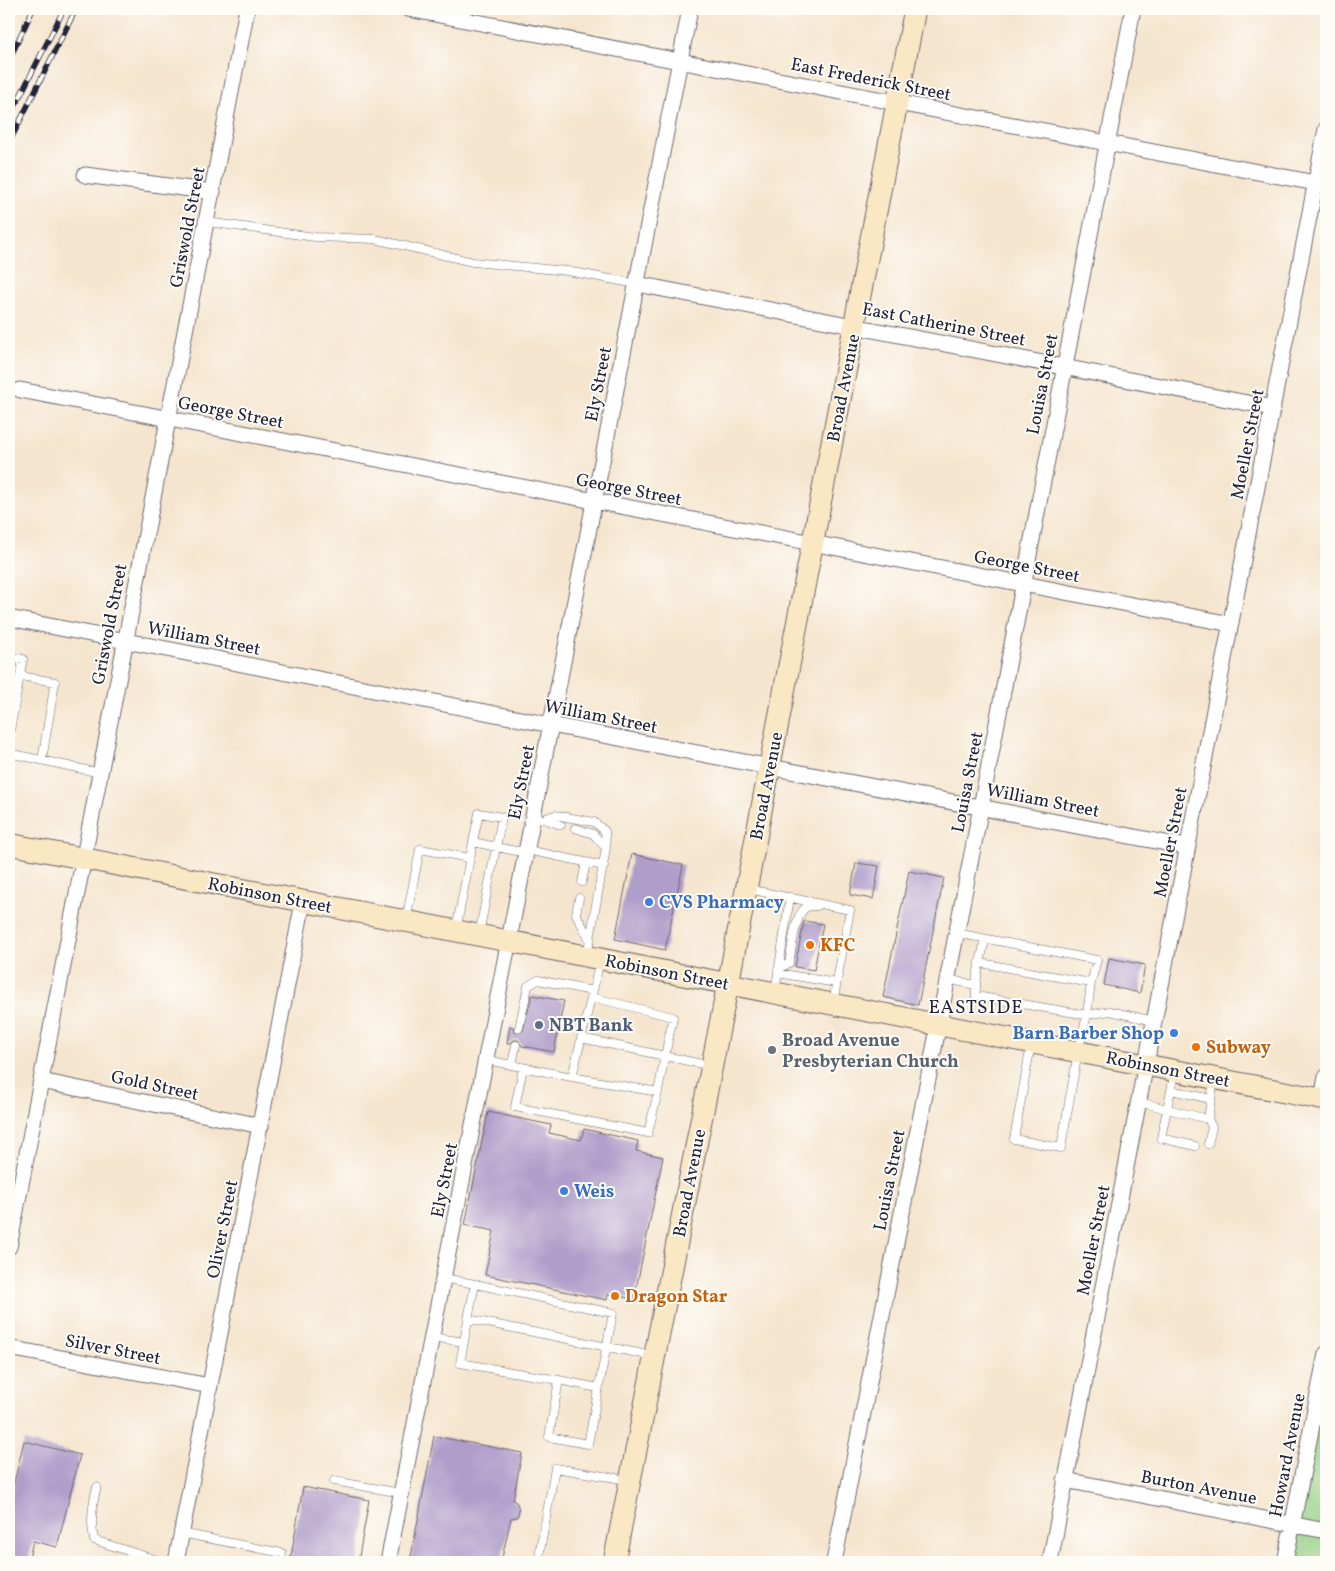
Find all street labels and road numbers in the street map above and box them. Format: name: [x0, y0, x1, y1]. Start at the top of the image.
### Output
street label: East Frederick Street: [788, 53, 953, 108]
street label: Griswold Street: [164, 165, 212, 290]
street label: East Catherine Street: [860, 297, 1028, 354]
street label: Broad Avenue: [822, 332, 867, 445]
street label: Louisa Street: [1021, 332, 1066, 437]
street label: Ely Street: [580, 345, 619, 424]
street label: Moeller Street: [1226, 387, 1271, 502]
street label: George Street: [176, 391, 286, 436]
street label: George Street: [574, 468, 684, 513]
street label: George Street: [972, 545, 1082, 590]
street label: Griswold Street: [86, 562, 134, 687]
street label: William Street: [145, 616, 262, 663]
street label: William Street: [542, 694, 659, 741]
street label: Broad Avenue: [745, 730, 790, 843]
street label: Louisa Street: [946, 730, 991, 835]
street label: Ely Street: [503, 743, 542, 822]
street label: William Street: [984, 778, 1101, 825]
street label: Moeller Street: [1149, 785, 1194, 900]
street label: Robinson Street: [205, 872, 334, 921]
street label: Robinson Street: [602, 949, 731, 998]
street label: Robinson Street: [1103, 1046, 1232, 1095]
street label: Gold Street: [109, 1065, 201, 1108]
street label: Broad Avenue: [668, 1127, 713, 1240]
street label: Louisa Street: [868, 1128, 913, 1233]
street label: Ely Street: [426, 1141, 465, 1220]
street label: Oliver Street: [202, 1178, 245, 1281]
street label: Moeller Street: [1072, 1183, 1117, 1298]
street label: Silver Street: [63, 1329, 163, 1372]
street label: Howard Avenue: [1264, 1391, 1313, 1520]
street label: Burton Avenue: [1138, 1465, 1259, 1512]

